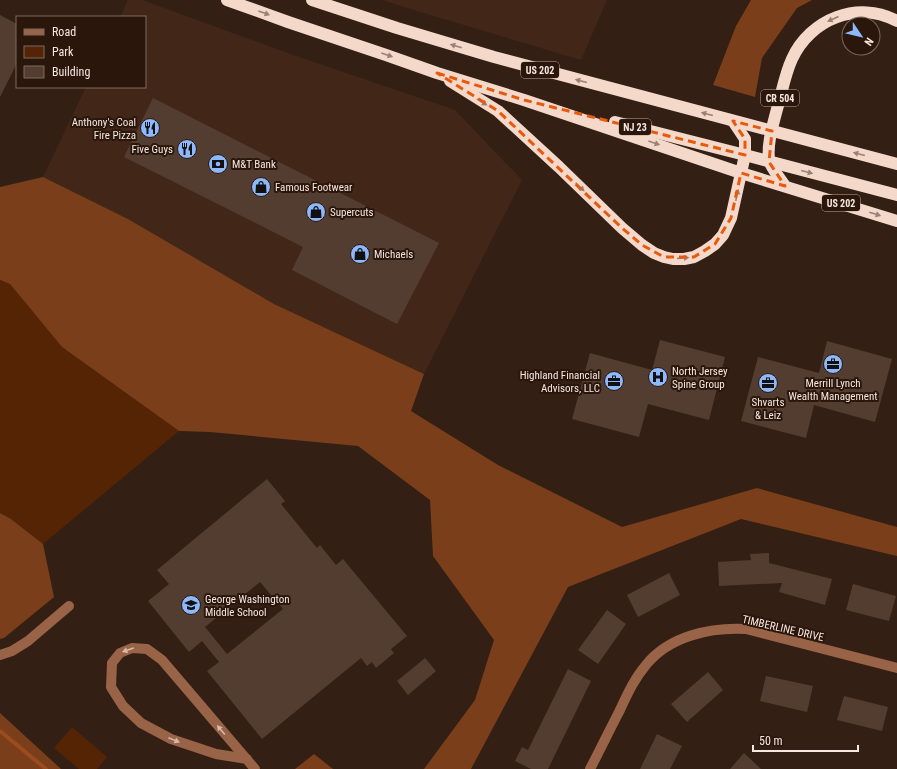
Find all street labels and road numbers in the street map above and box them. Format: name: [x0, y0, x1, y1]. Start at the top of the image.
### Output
road number: US 202: [521, 62, 559, 78]
road number: CR 504: [761, 90, 799, 106]
road number: NJ 23: [619, 119, 651, 135]
road number: US 202: [822, 195, 860, 211]
street label: TIMBERLINE DRIVE: [741, 613, 825, 644]

